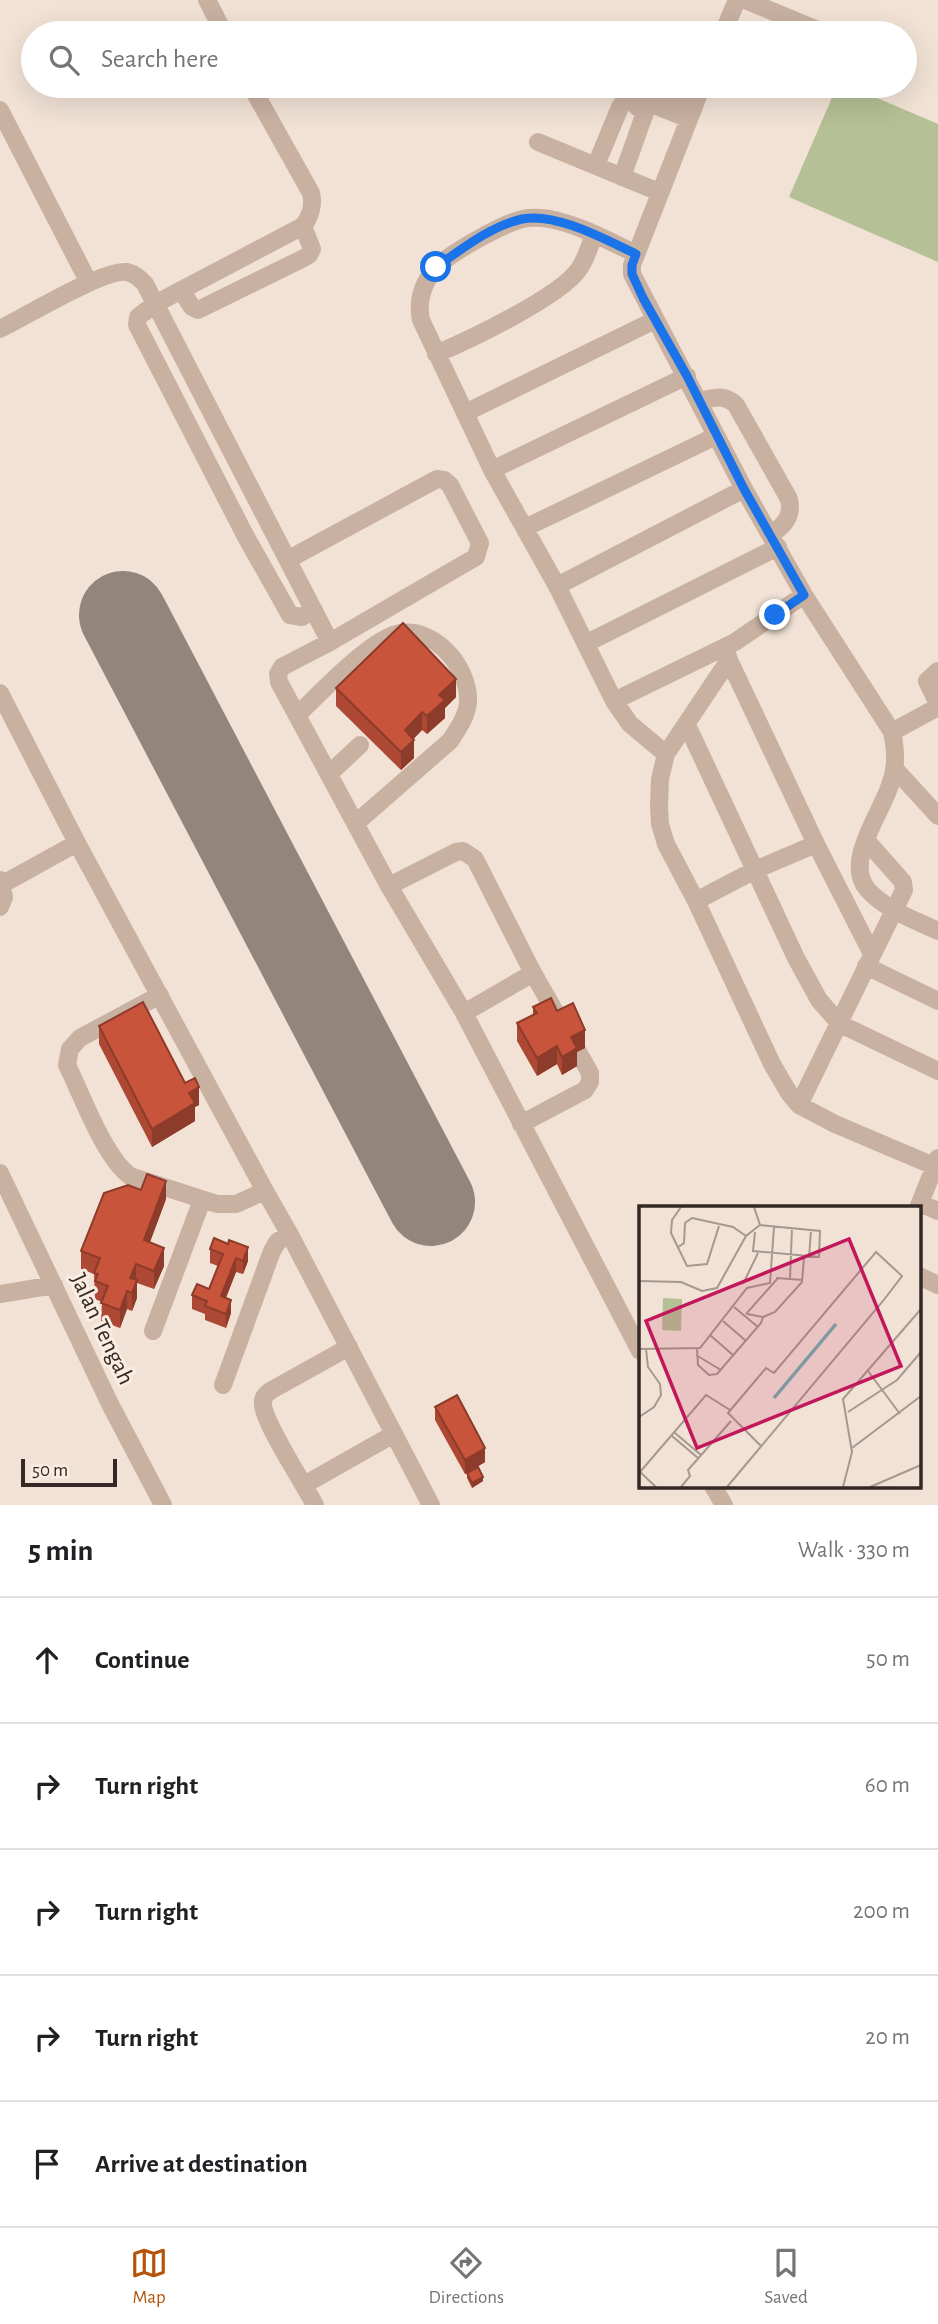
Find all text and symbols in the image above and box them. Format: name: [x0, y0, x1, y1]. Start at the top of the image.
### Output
search box: [21, 21, 917, 98]
icon: search: [45, 41, 83, 79]
text: Search here: [101, 46, 219, 72]
route start: [420, 251, 451, 282]
route end: [759, 599, 790, 630]
inset map: [639, 1206, 920, 1488]
street label: Jalan Tengah: [66, 1270, 138, 1388]
scale bar: [21, 1456, 117, 1488]
text: 50 m: [32, 1461, 68, 1480]
text: 5 min: [28, 1536, 93, 1566]
text: Walk · 330 m: [798, 1539, 910, 1562]
icon: ahead: [28, 1641, 66, 1679]
text: Continue: [95, 1647, 190, 1673]
text: 50 m: [866, 1648, 910, 1671]
icon: right: [28, 1767, 66, 1805]
text: Turn right: [95, 1773, 198, 1799]
text: 60 m: [865, 1774, 910, 1797]
icon: right: [28, 1893, 66, 1931]
text: Turn right: [95, 1899, 198, 1925]
text: 200 m: [853, 1900, 910, 1923]
icon: right: [28, 2019, 66, 2057]
text: Turn right: [95, 2025, 198, 2051]
text: 20 m: [865, 2026, 910, 2049]
icon: arrive: [28, 2145, 66, 2183]
text: Arrive at destination: [95, 2151, 308, 2177]
tab: Map: [130, 2244, 168, 2309]
tab: Directions: [428, 2244, 504, 2309]
tab: Saved: [764, 2244, 808, 2309]

